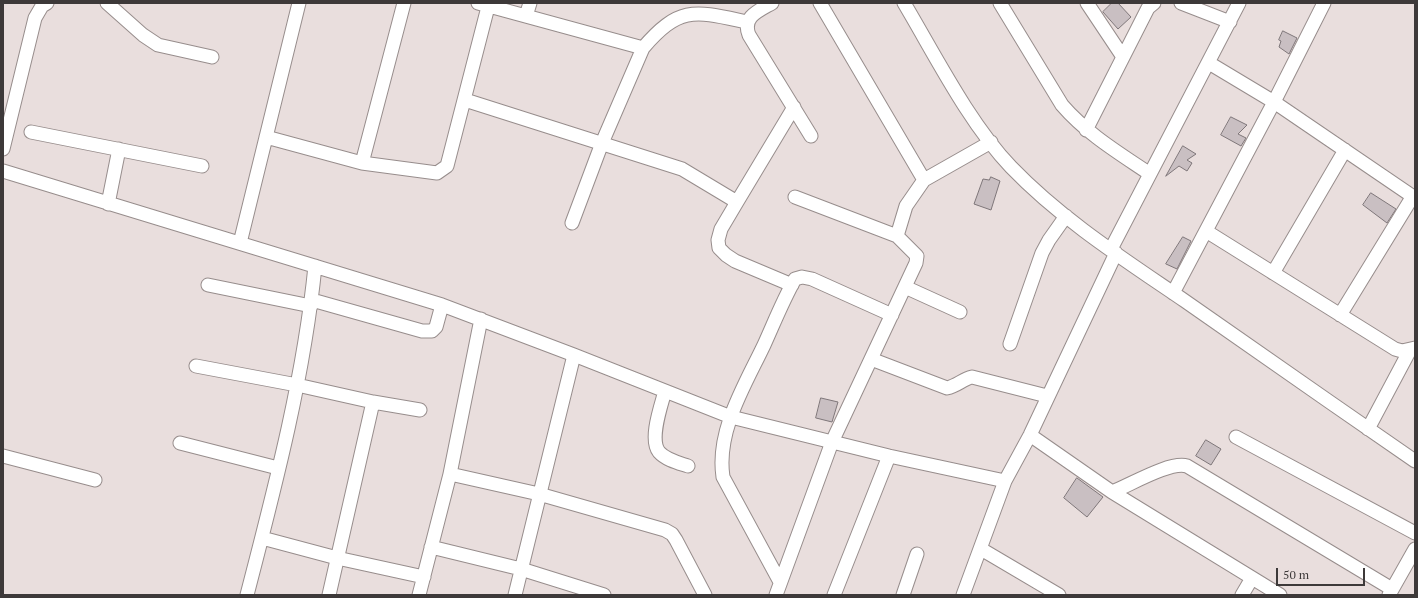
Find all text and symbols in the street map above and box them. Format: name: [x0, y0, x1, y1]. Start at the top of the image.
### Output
scale bar: [1278, 560, 1367, 586]
text: 50 m: [1283, 567, 1309, 582]

